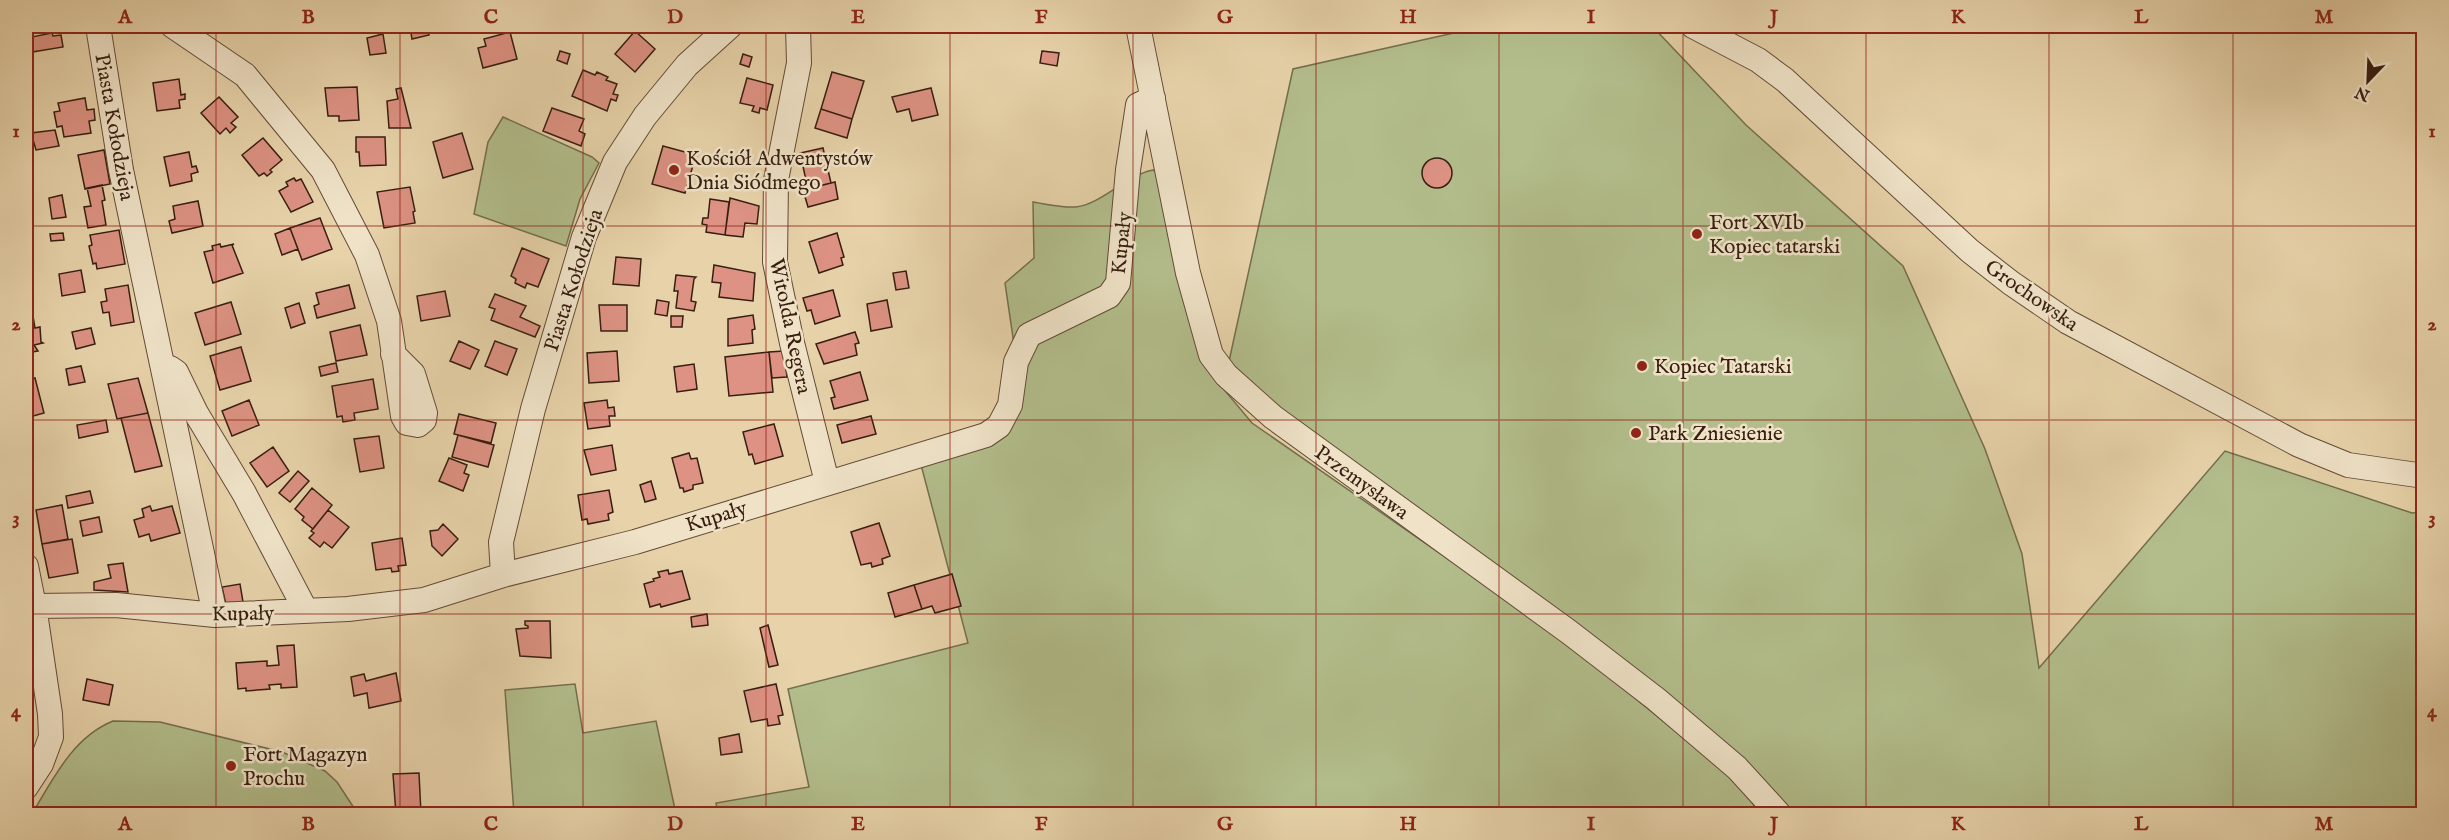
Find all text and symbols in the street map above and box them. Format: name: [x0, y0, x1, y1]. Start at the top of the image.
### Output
text: A: [117, 5, 133, 30]
text: B: [301, 5, 315, 30]
text: C: [484, 5, 498, 30]
text: D: [667, 5, 683, 30]
text: E: [851, 5, 865, 30]
text: F: [1035, 5, 1048, 30]
text: G: [1217, 5, 1234, 30]
text: H: [1399, 5, 1417, 30]
text: I: [1587, 5, 1596, 30]
text: J: [1767, 5, 1779, 30]
text: K: [1951, 5, 1967, 30]
text: L: [2134, 5, 2149, 30]
text: M: [2315, 5, 2334, 30]
north arrow: [2338, 51, 2398, 111]
street label: Piasta Kołodzieja: [87, 52, 140, 204]
text: N: [2352, 81, 2374, 105]
text: 1: [12, 119, 20, 144]
text: 1: [2428, 119, 2436, 144]
place label: Kościół Adwentystów Dnia Siódmego: [686, 146, 874, 197]
marker: Kościół Adwentystów Dnia Siódmego: [667, 163, 681, 177]
street label: Piasta Kołodzieja: [539, 205, 610, 355]
street label: Kupały: [1106, 210, 1139, 276]
place label: Fort XVIb Kopiec tatarski: [1709, 210, 1840, 261]
marker: Fort XVIb Kopiec tatarski: [1690, 227, 1704, 241]
street label: Grochowska: [1979, 254, 2084, 339]
street label: Witolda Regera: [762, 256, 817, 397]
text: 2: [11, 312, 21, 337]
text: 2: [2427, 312, 2437, 337]
place label: Kopiec Tatarski: [1654, 354, 1792, 381]
marker: Kopiec Tatarski: [1635, 359, 1649, 373]
place label: Park Zniesienie: [1648, 421, 1783, 448]
marker: Park Zniesienie: [1629, 426, 1643, 440]
street label: Przemysława: [1309, 440, 1414, 527]
street label: Kupały: [683, 495, 751, 540]
text: 3: [12, 506, 20, 531]
text: 3: [2428, 506, 2436, 531]
street label: Kupały: [211, 600, 275, 629]
text: 4: [11, 699, 22, 724]
text: 4: [2427, 699, 2438, 724]
place label: Fort Magazyn Prochu: [243, 742, 367, 793]
marker: Fort Magazyn Prochu: [224, 759, 238, 773]
text: A: [117, 812, 133, 837]
text: B: [301, 812, 315, 837]
text: C: [484, 812, 498, 837]
text: D: [667, 812, 683, 837]
text: E: [851, 812, 865, 837]
text: F: [1035, 812, 1048, 837]
text: G: [1217, 812, 1234, 837]
text: H: [1399, 812, 1417, 837]
text: I: [1587, 812, 1596, 837]
text: J: [1767, 812, 1779, 837]
text: K: [1951, 812, 1967, 837]
text: L: [2134, 812, 2149, 837]
text: M: [2315, 812, 2334, 837]

